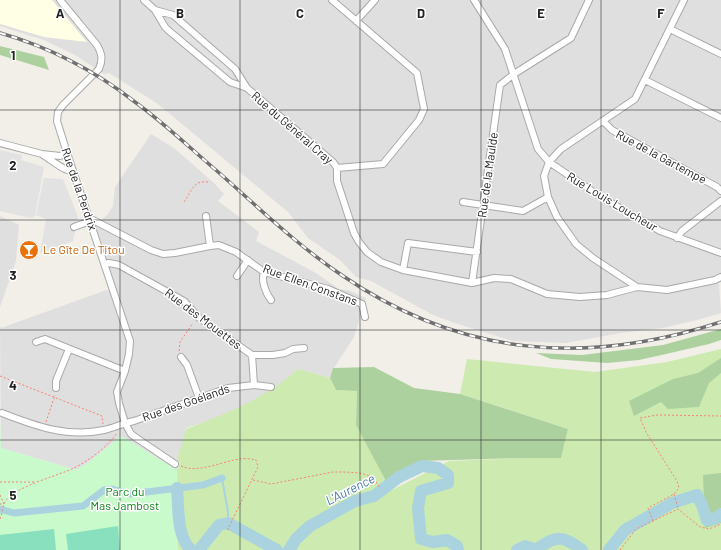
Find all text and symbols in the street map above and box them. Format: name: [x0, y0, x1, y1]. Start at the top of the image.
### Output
text: A: [56, 5, 65, 21]
text: B: [176, 5, 184, 21]
text: C: [296, 5, 304, 21]
text: D: [417, 5, 425, 21]
text: E: [537, 5, 545, 21]
text: F: [657, 5, 665, 21]
text: 1: [11, 47, 15, 63]
street label: Rue du Général Cray: [249, 88, 337, 167]
street label: Rue de la Gartempe: [614, 126, 709, 186]
street label: Rue de la Maulde: [474, 131, 500, 218]
street label: Rue de la Perdrix: [59, 145, 101, 232]
text: 2: [9, 157, 17, 173]
street label: Rue Louis Loucheur: [565, 169, 661, 234]
bar icon: Le Gîte De Titou: [18, 239, 40, 261]
place label: Le Gîte De Titou: [43, 242, 125, 256]
street label: Rue Ellen Constans: [261, 260, 360, 308]
text: 3: [9, 267, 17, 283]
street label: Rue des Mouettes: [163, 285, 245, 352]
text: 4: [9, 377, 17, 393]
street label: Rue des Goélands: [140, 380, 231, 424]
water label: L'Aurence: [323, 470, 378, 508]
park label: Parc du Mas Jambost: [91, 484, 160, 512]
text: 5: [9, 487, 17, 503]

